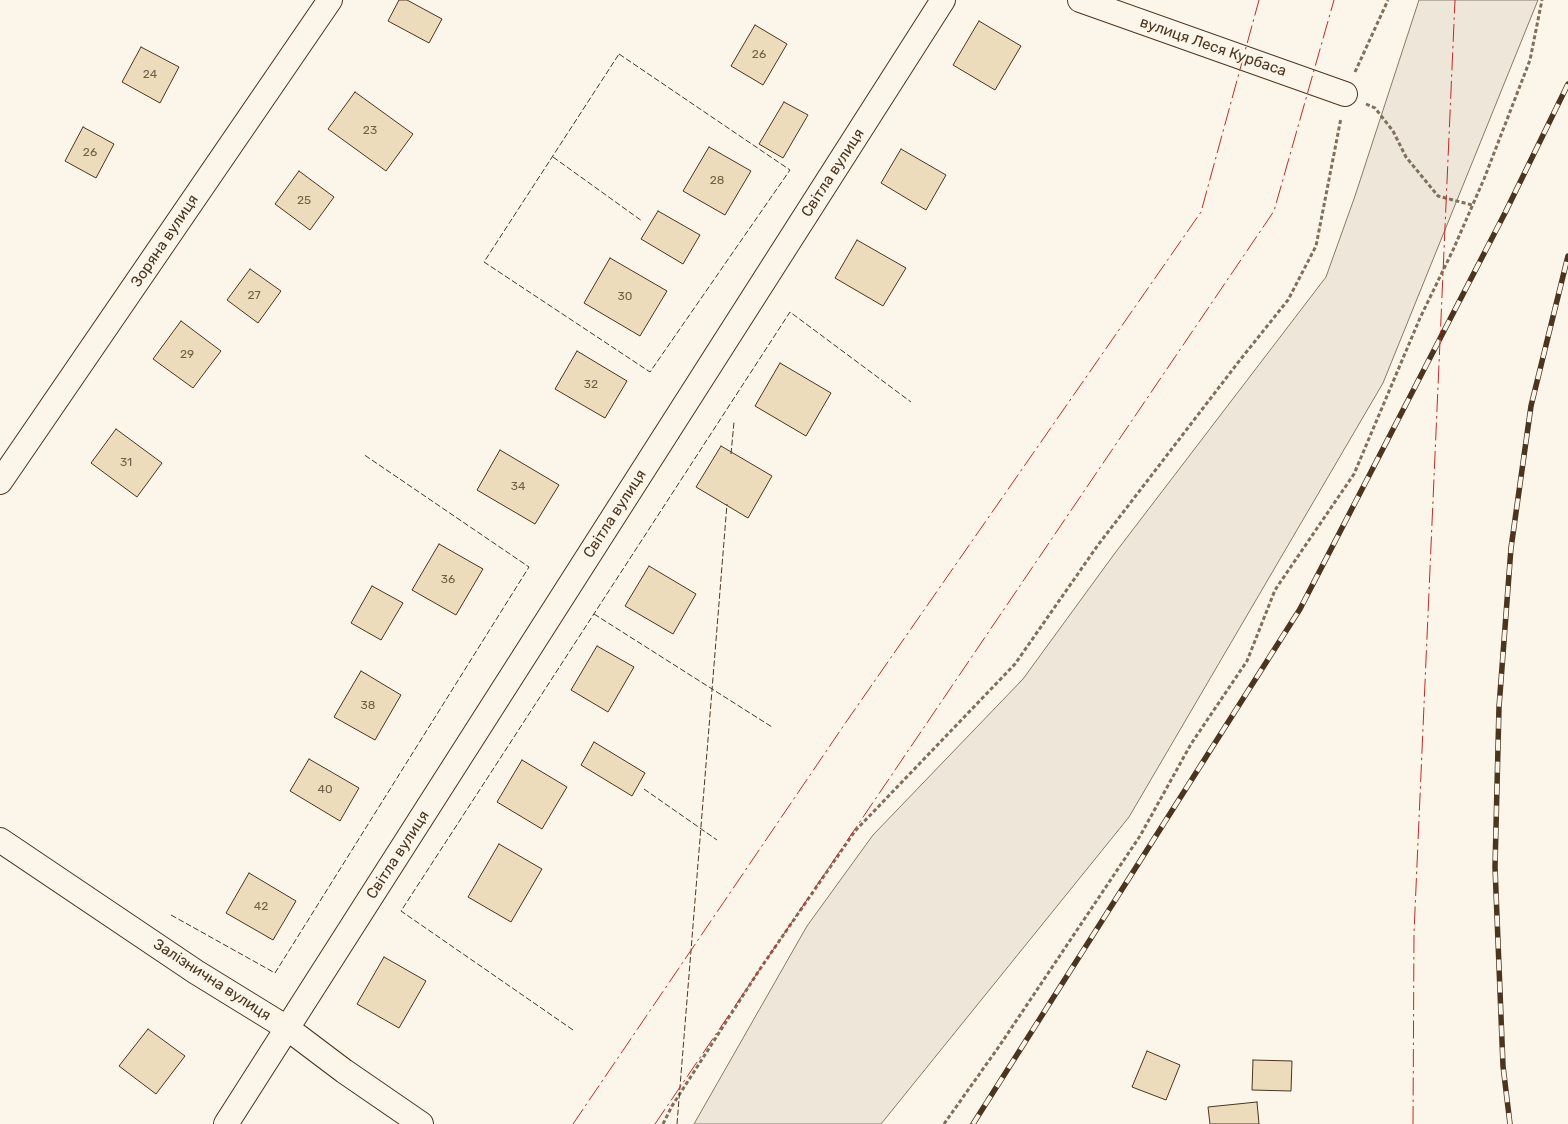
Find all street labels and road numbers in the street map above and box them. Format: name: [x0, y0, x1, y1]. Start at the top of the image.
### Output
street label: вулиця Леся Курбаса: [1137, 13, 1289, 81]
street label: Світла вулиця: [798, 125, 868, 221]
street label: Зоряна вулиця: [127, 191, 203, 291]
street label: Світла вулиця: [580, 466, 650, 562]
street label: Світла вулиця: [363, 807, 433, 903]
street label: Залізнична вулиця: [150, 935, 274, 1025]

